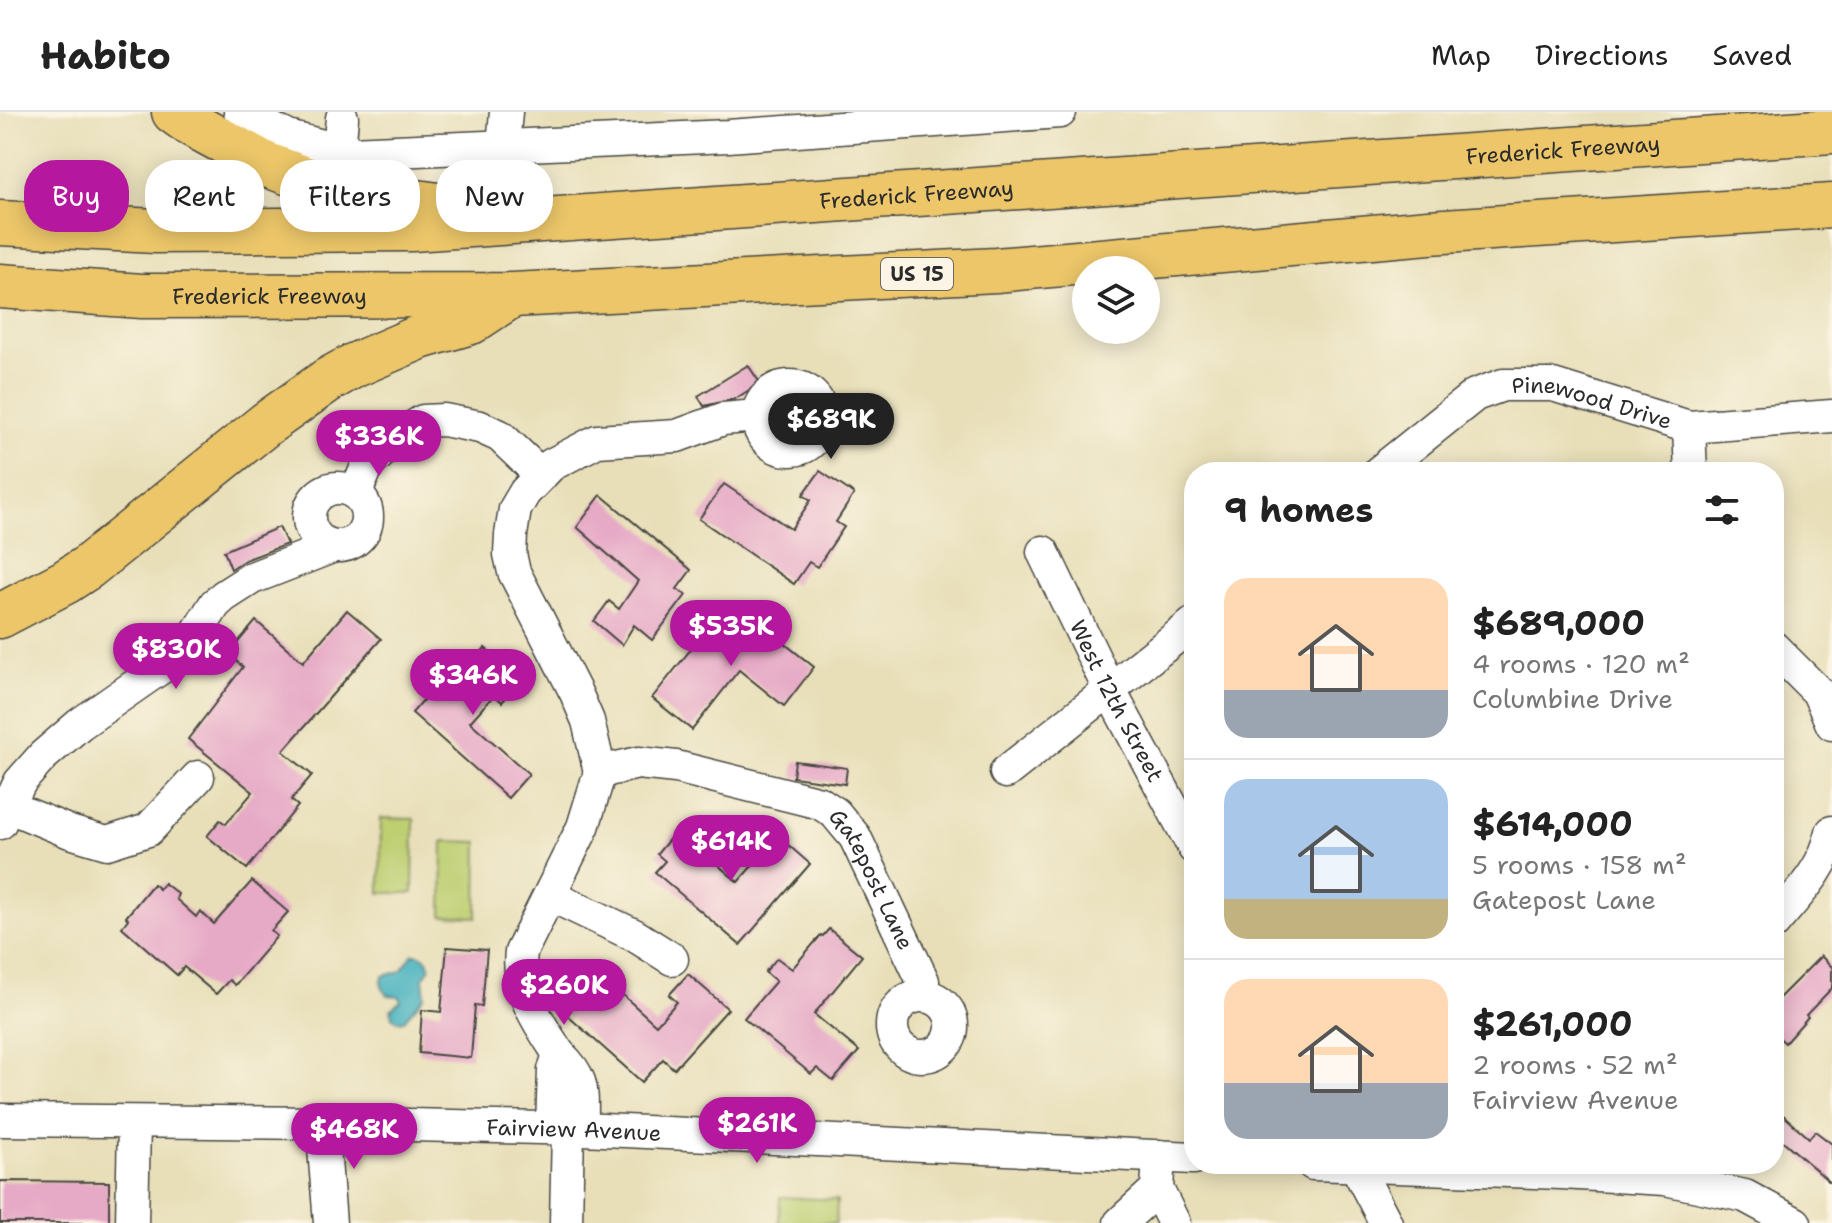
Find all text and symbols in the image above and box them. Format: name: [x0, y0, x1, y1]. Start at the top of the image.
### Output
text: Habito: [40, 30, 171, 81]
text: Map: [1431, 36, 1491, 74]
text: Directions: [1535, 36, 1669, 74]
text: Saved: [1713, 36, 1792, 74]
street label: Frederick Freeway: [1465, 128, 1661, 171]
chip: Buy: [24, 160, 129, 232]
chip: Rent: [145, 160, 264, 232]
chip: Filters: [280, 160, 420, 232]
chip: New: [436, 160, 553, 232]
street label: Frederick Freeway: [819, 173, 1015, 215]
map controls: [1072, 256, 1160, 344]
button: layers: [1072, 256, 1160, 344]
road number: US 15: [881, 258, 953, 290]
street label: Frederick Freeway: [172, 281, 367, 310]
street label: Pinewood Drive: [1512, 371, 1676, 435]
pin: $689K: [775, 393, 887, 461]
text: $689K: [786, 401, 876, 436]
pin: $336K: [323, 410, 435, 478]
text: $336K: [334, 418, 424, 453]
text: 9 homes: [1224, 487, 1373, 533]
icon: filters: [1700, 488, 1744, 532]
pin: $535K: [675, 600, 787, 668]
text: $689,000: [1472, 600, 1645, 646]
text: $535K: [688, 608, 774, 643]
icon: home: [1288, 610, 1384, 706]
street label: West 12th Street: [1063, 615, 1170, 787]
pin: $830K: [120, 623, 232, 691]
text: $830K: [131, 631, 221, 666]
text: 4 rooms · 120 m²: [1472, 646, 1690, 681]
pin: $346K: [417, 649, 529, 717]
text: $346K: [428, 657, 518, 692]
text: Columbine Drive: [1472, 681, 1673, 716]
text: $614,000: [1472, 801, 1633, 847]
street label: Gatepost Lane: [823, 802, 921, 954]
icon: home: [1288, 811, 1384, 907]
pin: $614K: [675, 815, 787, 883]
text: $614K: [690, 823, 772, 858]
text: 5 rooms · 158 m²: [1472, 847, 1687, 882]
text: Gatepost Lane: [1472, 882, 1656, 917]
pin: $260K: [508, 959, 620, 1027]
text: $260K: [519, 967, 609, 1002]
text: $261,000: [1472, 1001, 1632, 1047]
icon: home: [1288, 1011, 1384, 1107]
text: 2 rooms · 52 m²: [1472, 1047, 1678, 1082]
text: Fairview Avenue: [1472, 1082, 1679, 1117]
pin: $261K: [701, 1097, 813, 1165]
pin: $468K: [298, 1103, 410, 1171]
text: $261K: [717, 1105, 797, 1140]
text: $468K: [309, 1111, 399, 1146]
street label: Fairview Avenue: [486, 1112, 662, 1147]

